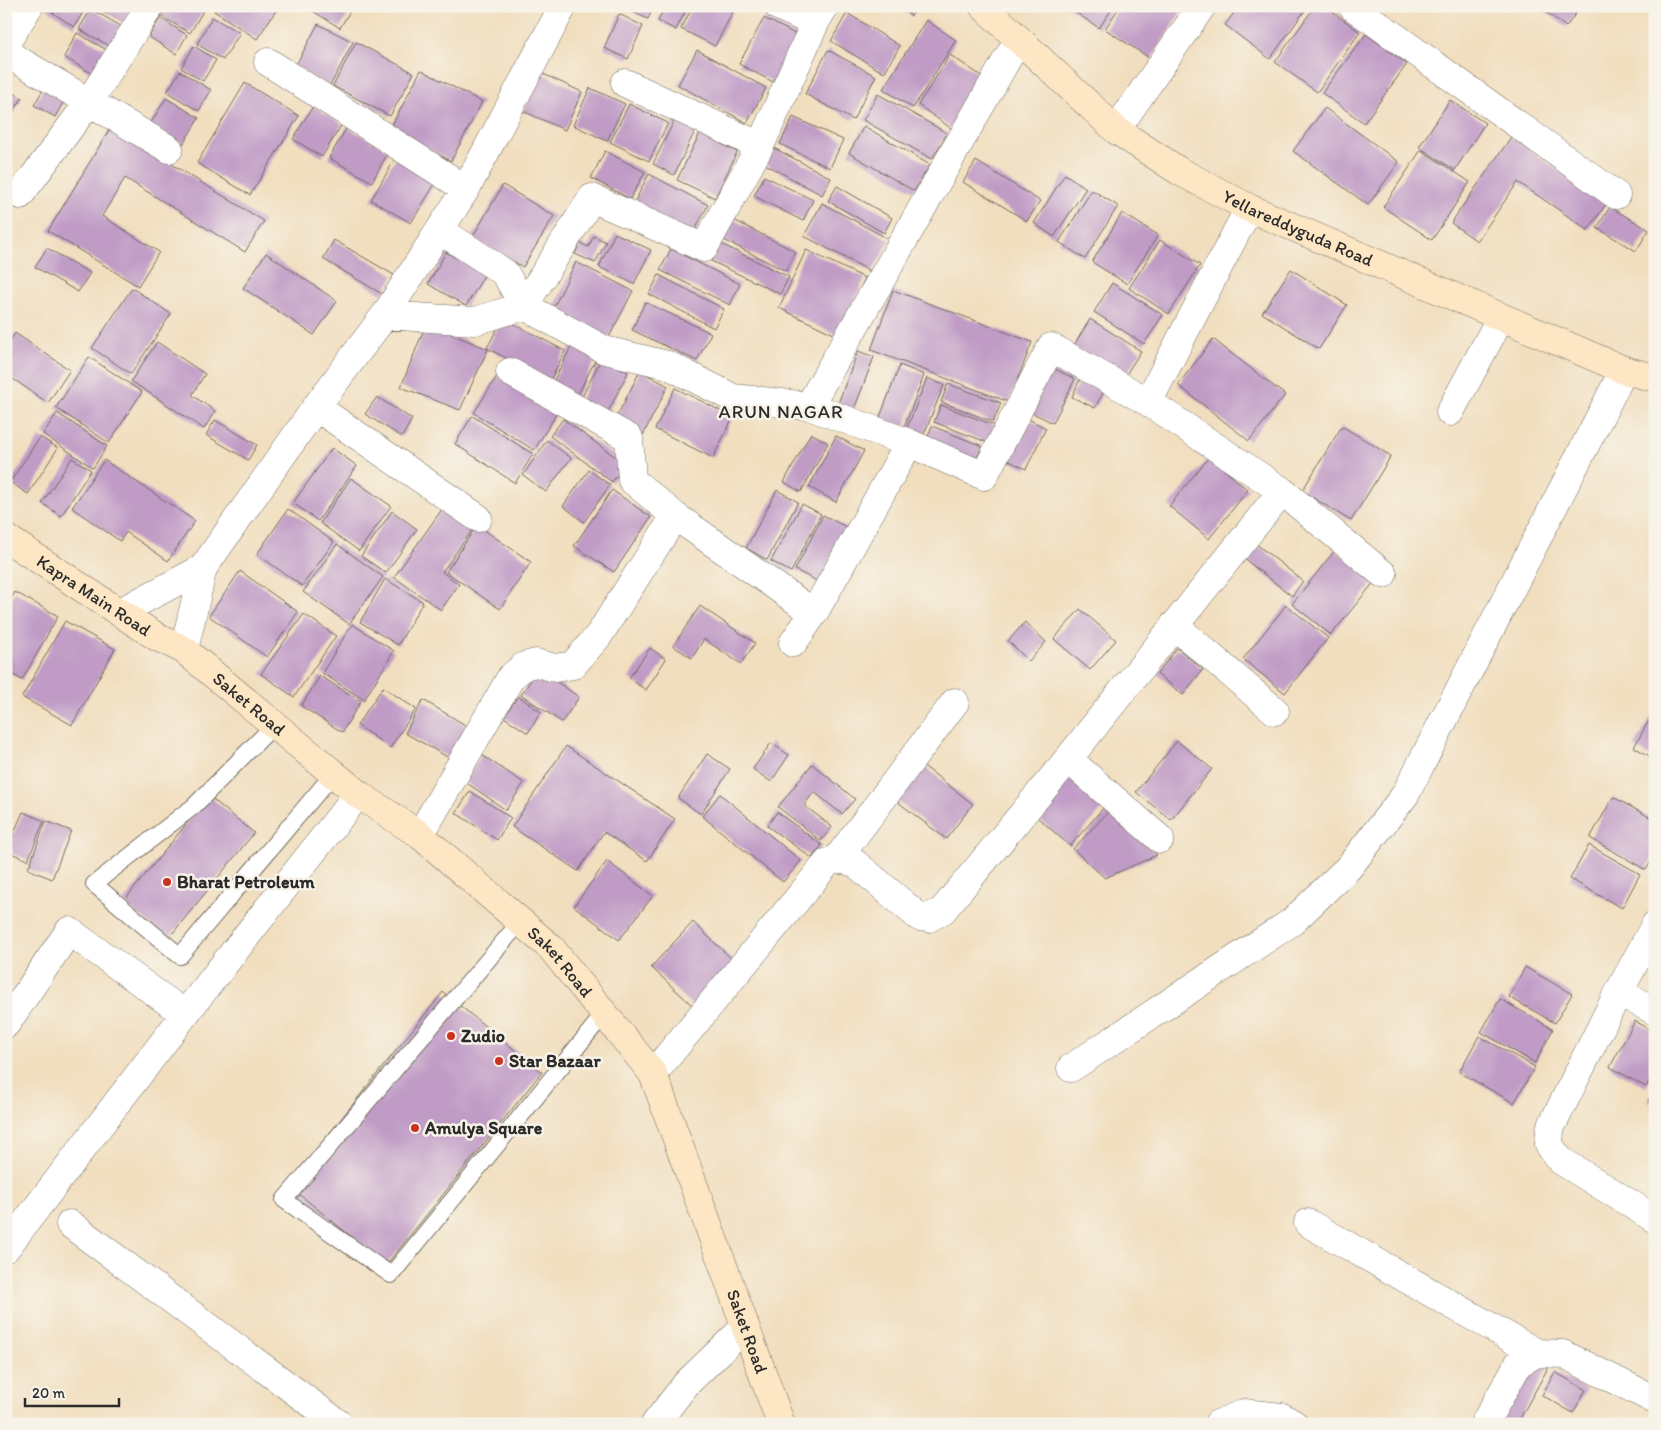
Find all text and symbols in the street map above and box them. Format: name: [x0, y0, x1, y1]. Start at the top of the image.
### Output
street label: Yellareddyguda Road: [1219, 185, 1377, 271]
district label: ARUN NAGAR: [719, 400, 843, 423]
street label: Kapra Main Road: [32, 550, 155, 641]
street label: Saket Road: [208, 667, 290, 740]
place label: Bharat Petroleum: [177, 871, 316, 893]
marker: Bharat Petroleum: [161, 876, 173, 888]
street label: Saket Road: [523, 922, 598, 1002]
place label: Zudio: [461, 1025, 505, 1047]
marker: Zudio: [445, 1030, 457, 1042]
place label: Star Bazaar: [509, 1050, 601, 1072]
marker: Star Bazaar: [493, 1055, 505, 1067]
place label: Amulya Square: [424, 1117, 543, 1139]
marker: Amulya Square: [409, 1122, 421, 1134]
street label: Saket Road: [722, 1287, 773, 1377]
scale bar: [25, 1375, 119, 1407]
text: 20 m: [32, 1384, 66, 1402]

